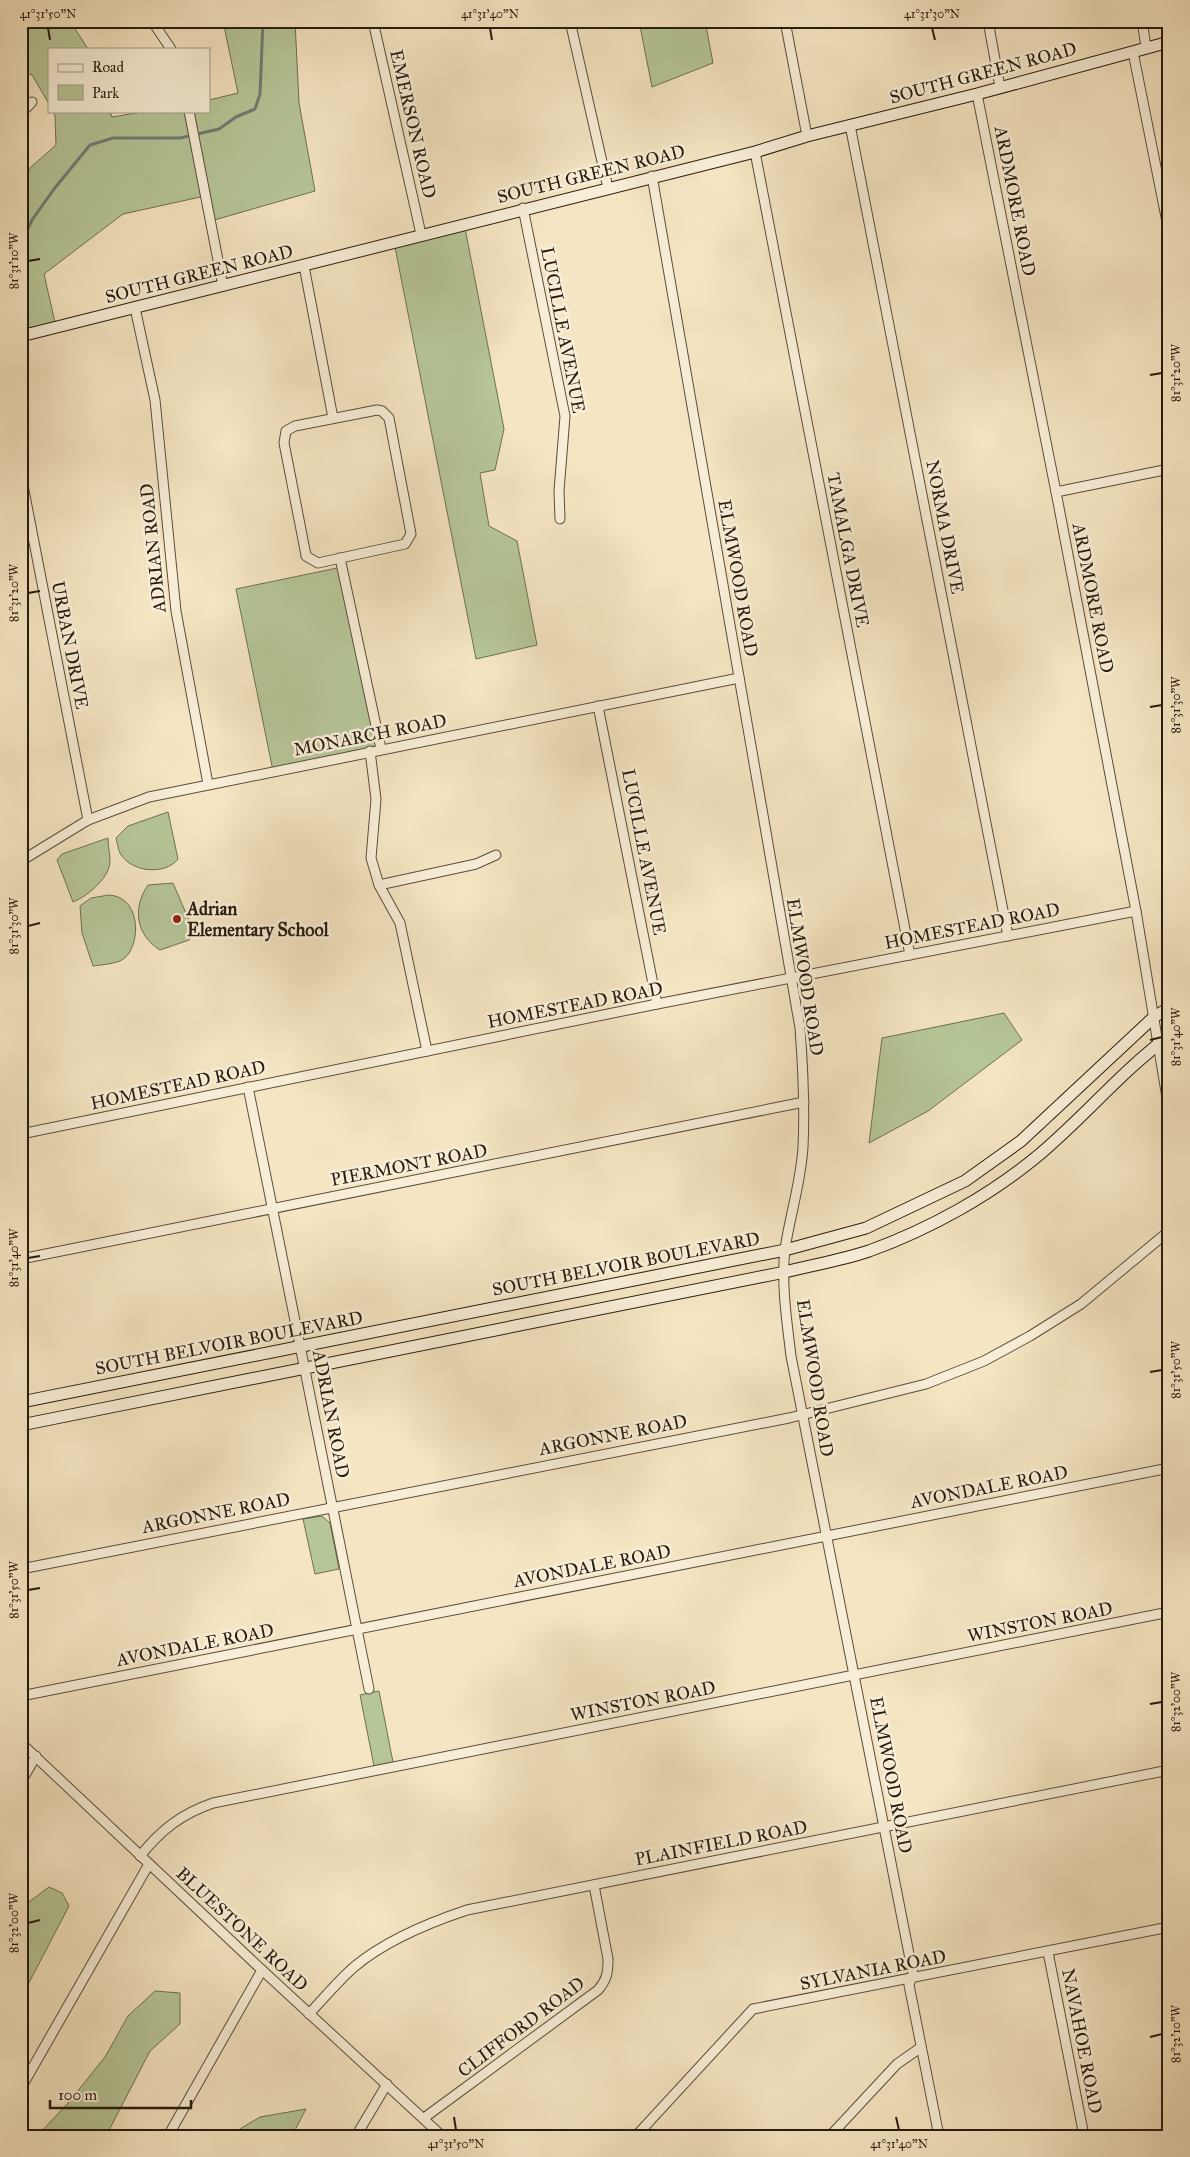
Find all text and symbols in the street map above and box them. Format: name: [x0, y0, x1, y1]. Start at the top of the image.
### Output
text: 41°31'50"N: [20, 7, 76, 21]
text: 41°31'40"N: [461, 7, 519, 21]
text: 41°31'30"N: [904, 7, 960, 21]
street label: SOUTH GREEN ROAD: [887, 37, 1079, 109]
street label: EMERSON ROAD: [385, 47, 441, 201]
legend: [48, 48, 210, 112]
text: Road: [92, 58, 124, 76]
text: Park: [92, 84, 119, 102]
street label: ARDMORE ROAD: [989, 123, 1040, 278]
street label: SOUTH GREEN ROAD: [495, 140, 687, 208]
text: 81°31'10"W: [7, 232, 21, 289]
street label: SOUTH GREEN ROAD: [103, 240, 295, 308]
street label: LUCILLE AVENUE: [536, 245, 590, 415]
text: 81°31'20"W: [1169, 343, 1183, 402]
street label: NORMA DRIVE: [921, 458, 969, 596]
street label: TAMALGA DRIVE: [822, 471, 874, 629]
street label: ADRIAN ROAD: [135, 482, 171, 615]
street label: ELMWOOD ROAD: [713, 498, 763, 658]
street label: ARDMORE ROAD: [1067, 520, 1118, 675]
text: 81°31'20"W: [7, 563, 21, 622]
street label: URBAN DRIVE: [47, 579, 93, 711]
text: 81°31'30"W: [1169, 676, 1183, 733]
street label: MONARCH ROAD: [292, 709, 448, 761]
street label: LUCILLE AVENUE: [617, 767, 671, 937]
text: 81°31'30"W: [7, 897, 21, 954]
street label: ELMWOOD ROAD: [782, 897, 828, 1057]
place label: Adrian Elementary School: [186, 898, 330, 942]
street label: HOMESTEAD ROAD: [882, 898, 1062, 954]
marker: Adrian Elementary School: [171, 913, 183, 925]
street label: HOMESTEAD ROAD: [485, 977, 665, 1033]
text: 81°31'40"W: [1169, 1007, 1183, 1066]
street label: HOMESTEAD ROAD: [89, 1056, 267, 1114]
street label: PIERMONT ROAD: [329, 1139, 489, 1191]
street label: SOUTH BELVOIR BOULEVARD: [490, 1227, 762, 1301]
text: 81°31'40"W: [7, 1228, 21, 1287]
street label: ELMWOOD ROAD: [792, 1298, 838, 1458]
street label: SOUTH BELVOIR BOULEVARD: [93, 1306, 365, 1380]
text: 81°31'50"W: [1169, 1341, 1183, 1399]
street label: ADRIAN ROAD: [308, 1347, 354, 1480]
street label: ARGONNE ROAD: [536, 1410, 689, 1460]
street label: AVONDALE ROAD: [907, 1461, 1070, 1513]
street label: ARGONNE ROAD: [139, 1488, 292, 1538]
street label: AVONDALE ROAD: [510, 1540, 673, 1592]
text: 81°31'50"W: [7, 1561, 21, 1619]
street label: WINSTON ROAD: [966, 1597, 1114, 1647]
street label: AVONDALE ROAD: [113, 1619, 276, 1671]
text: 81°32'00"W: [1169, 1671, 1183, 1732]
street label: WINSTON ROAD: [569, 1676, 717, 1726]
street label: ELMWOOD ROAD: [865, 1695, 917, 1855]
street label: PLAINFIELD ROAD: [633, 1815, 809, 1871]
street label: BLUESTONE ROAD: [172, 1862, 312, 1996]
text: 81°32'00"W: [7, 1892, 21, 1953]
street label: SYLVANIA ROAD: [798, 1945, 948, 1995]
street label: NAVAHOE ROAD: [1057, 1967, 1107, 2115]
street label: CLIFFORD ROAD: [453, 1972, 589, 2082]
text: 81°32'10"W: [1169, 2004, 1183, 2063]
scale bar: [50, 2077, 191, 2109]
text: 100 m: [58, 2086, 98, 2104]
text: 41°31'50"N: [428, 2137, 484, 2151]
text: 41°31'40"N: [870, 2137, 928, 2151]

